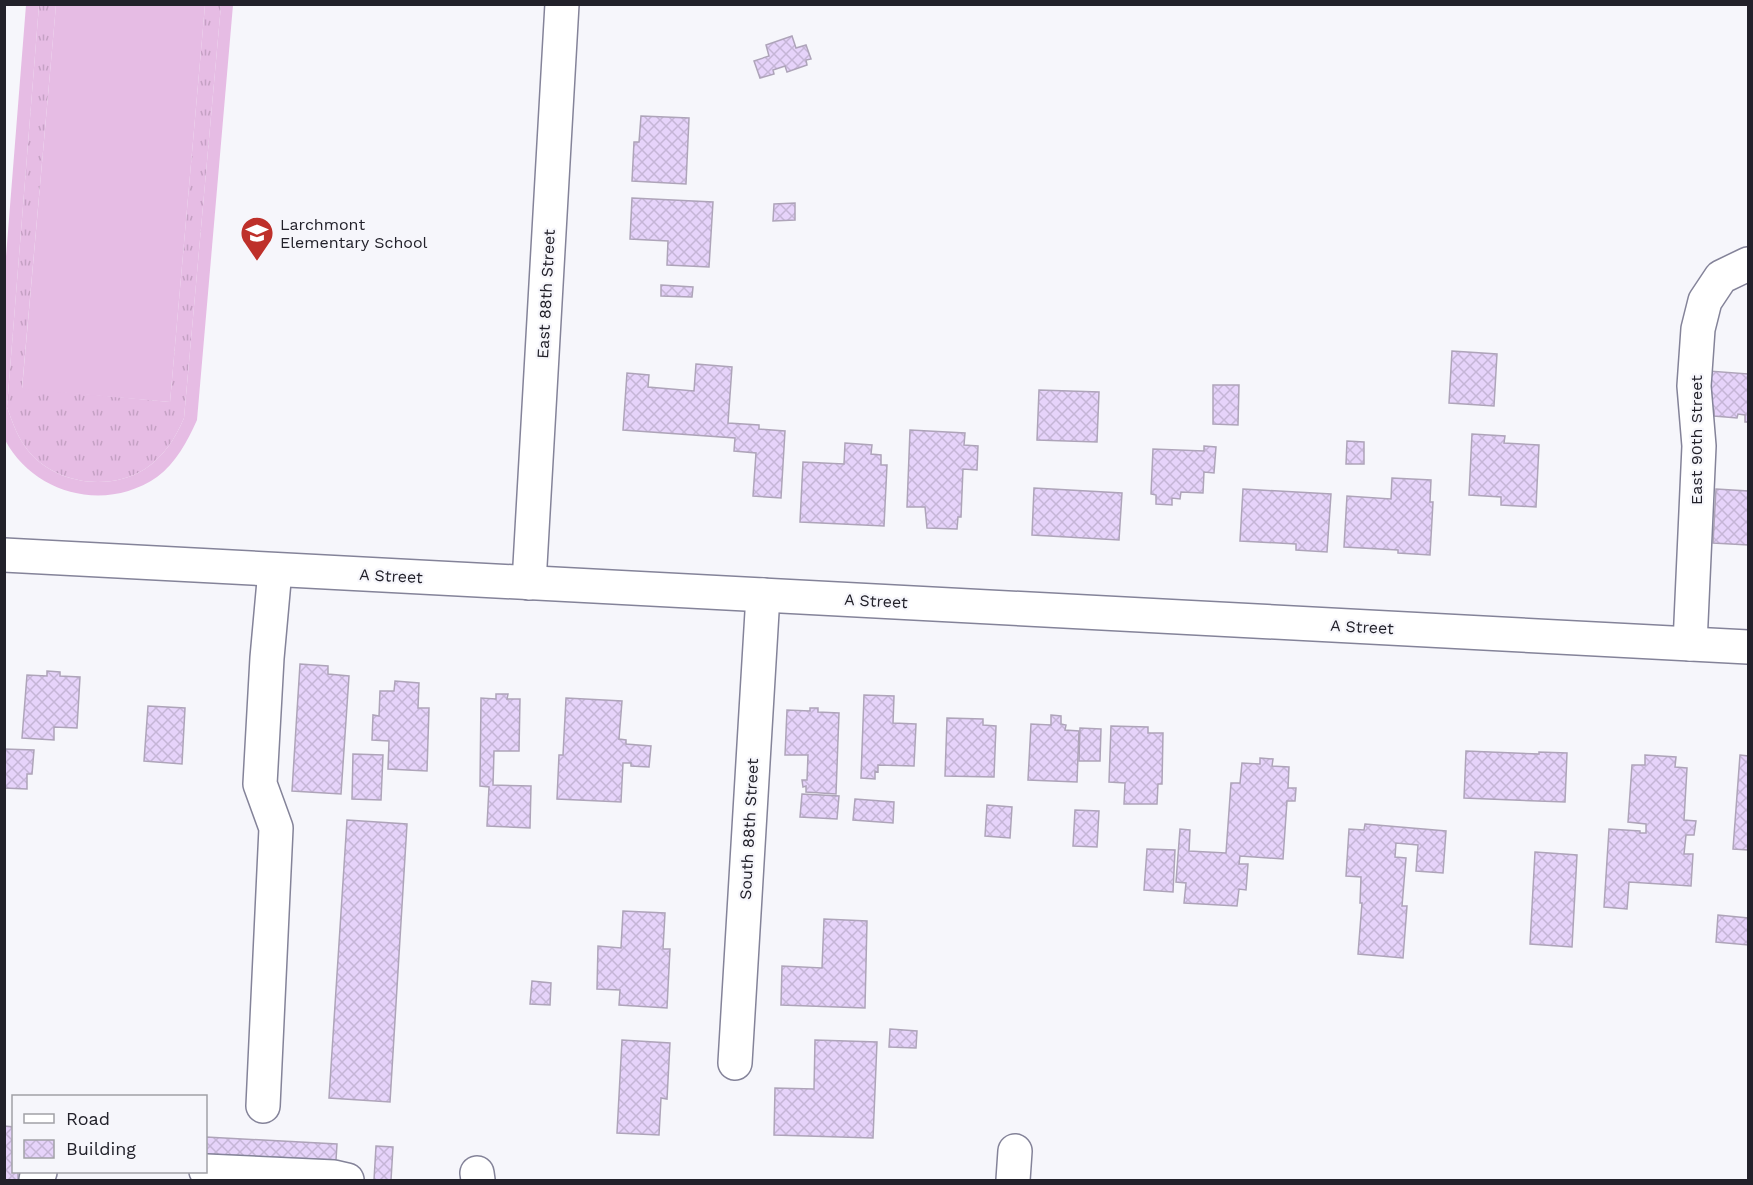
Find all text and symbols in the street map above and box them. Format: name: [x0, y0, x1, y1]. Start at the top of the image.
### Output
school or university icon: Larchmont Elementary School: [239, 215, 275, 262]
place label: Larchmont Elementary School: [280, 215, 428, 252]
street label: East 88th Street: [533, 228, 559, 359]
street label: East 90th Street: [1687, 375, 1706, 505]
street label: A Street: [359, 565, 424, 587]
street label: A Street: [844, 590, 909, 612]
street label: A Street: [1330, 616, 1395, 638]
street label: South 88th Street: [736, 757, 762, 900]
legend: [12, 1095, 207, 1173]
text: Road: [66, 1108, 110, 1129]
text: Building: [66, 1138, 136, 1159]

